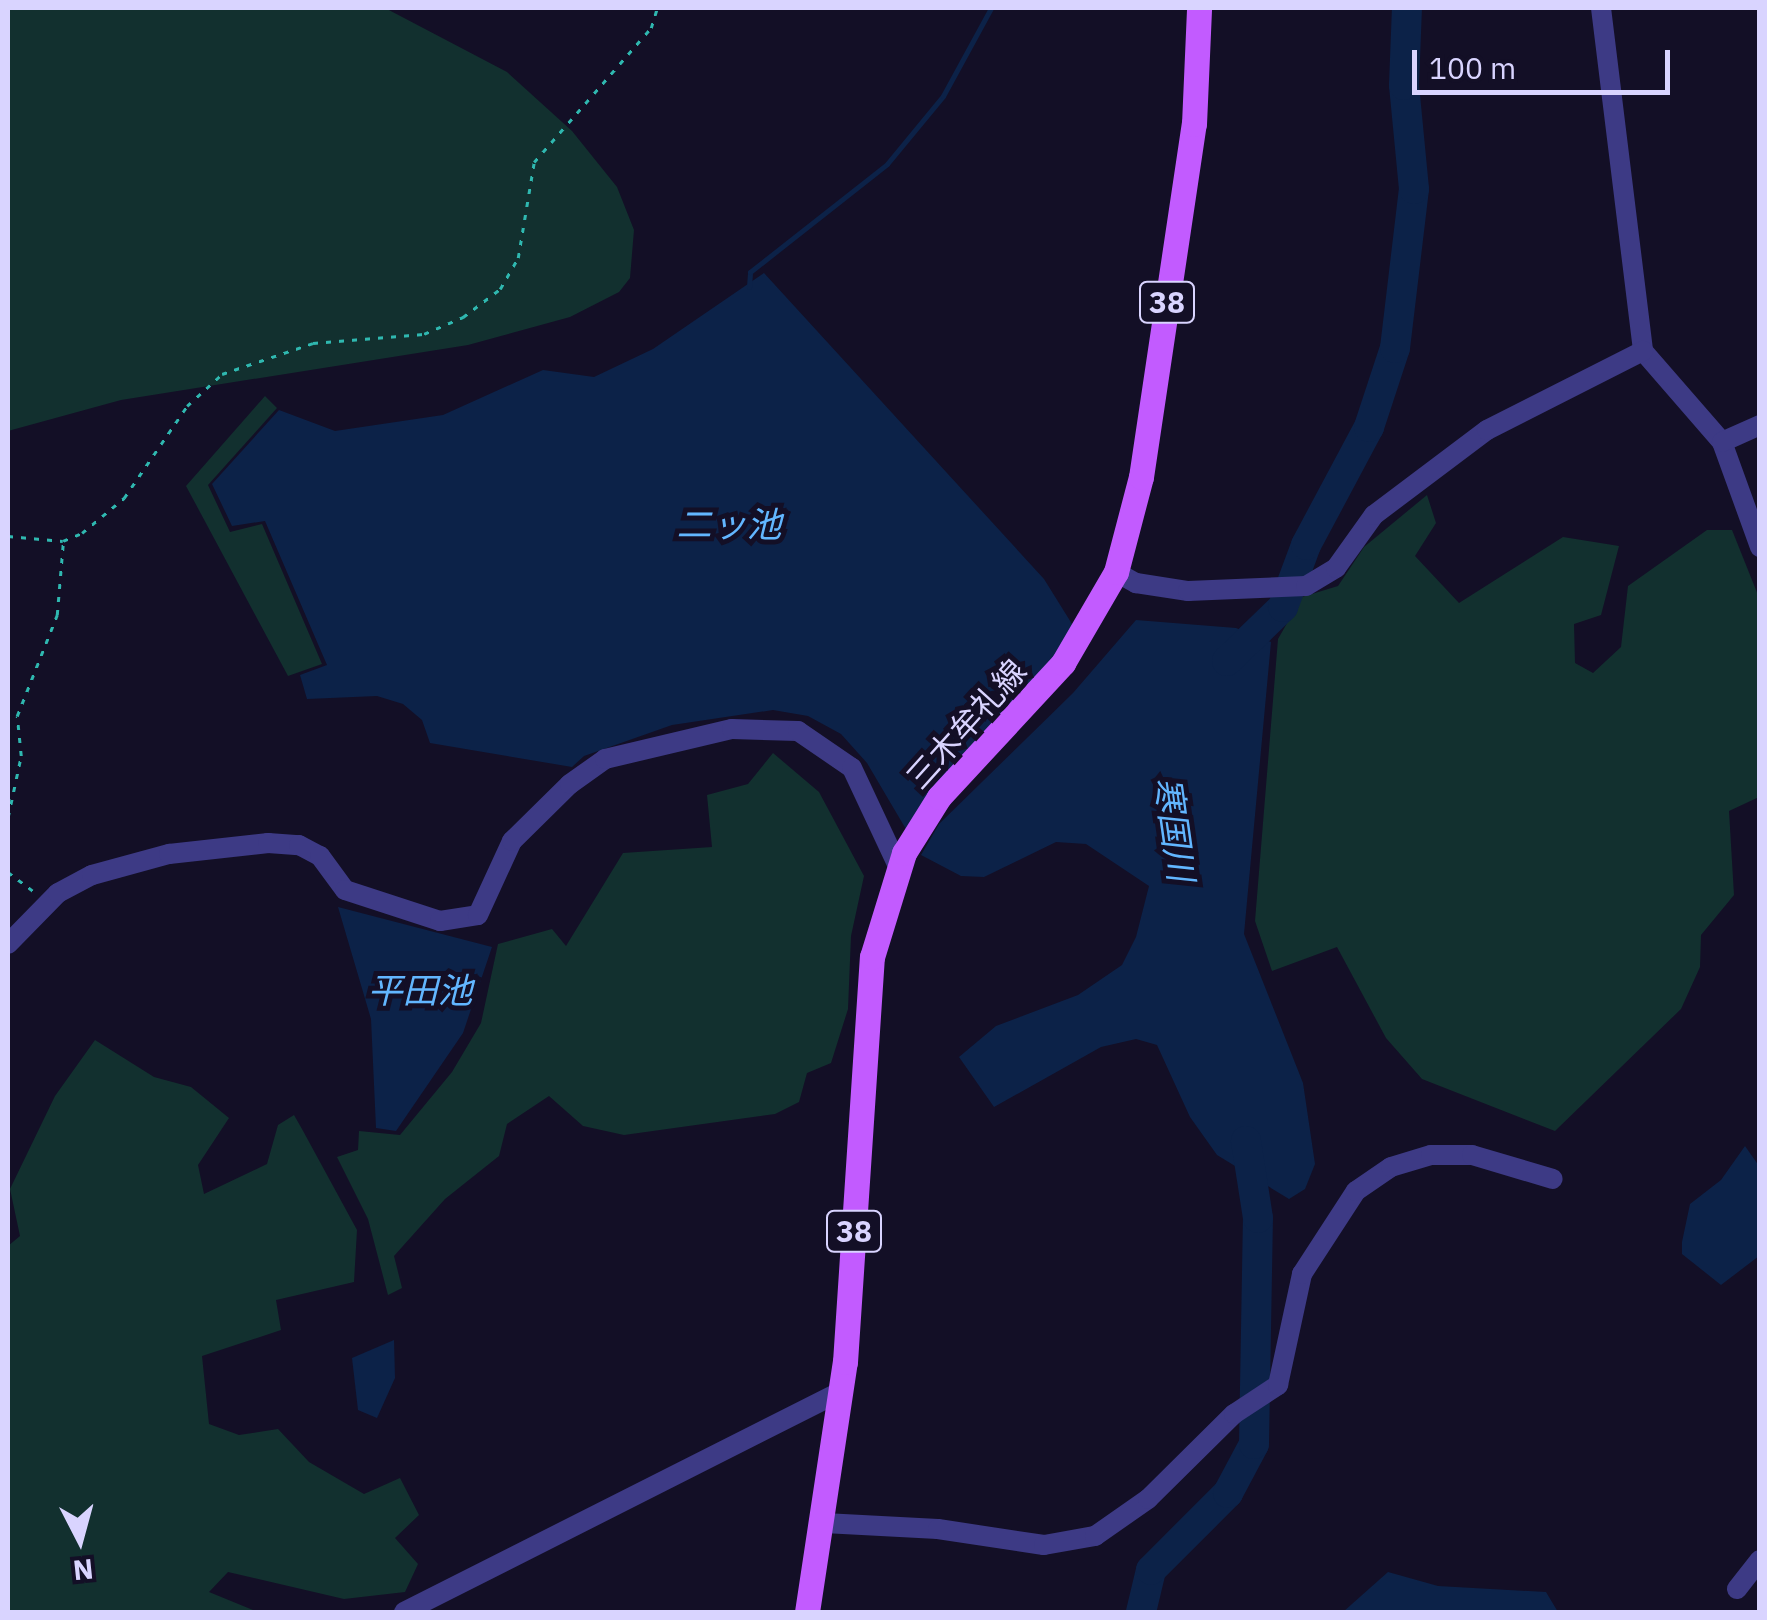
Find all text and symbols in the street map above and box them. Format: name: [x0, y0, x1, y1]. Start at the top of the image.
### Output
scale bar: [1417, 30, 1674, 92]
text: 100 m: [1429, 48, 1516, 87]
road number: 38: [1137, 277, 1197, 327]
water label: 二ッ池: [677, 503, 781, 545]
street label: 三木牟礼線: [898, 652, 1034, 796]
water label: 寒国川: [1147, 774, 1203, 884]
water label: 平田池: [368, 969, 472, 1011]
road number: 38: [824, 1206, 884, 1256]
north arrow: [30, 1490, 130, 1590]
text: N: [71, 1551, 95, 1590]

